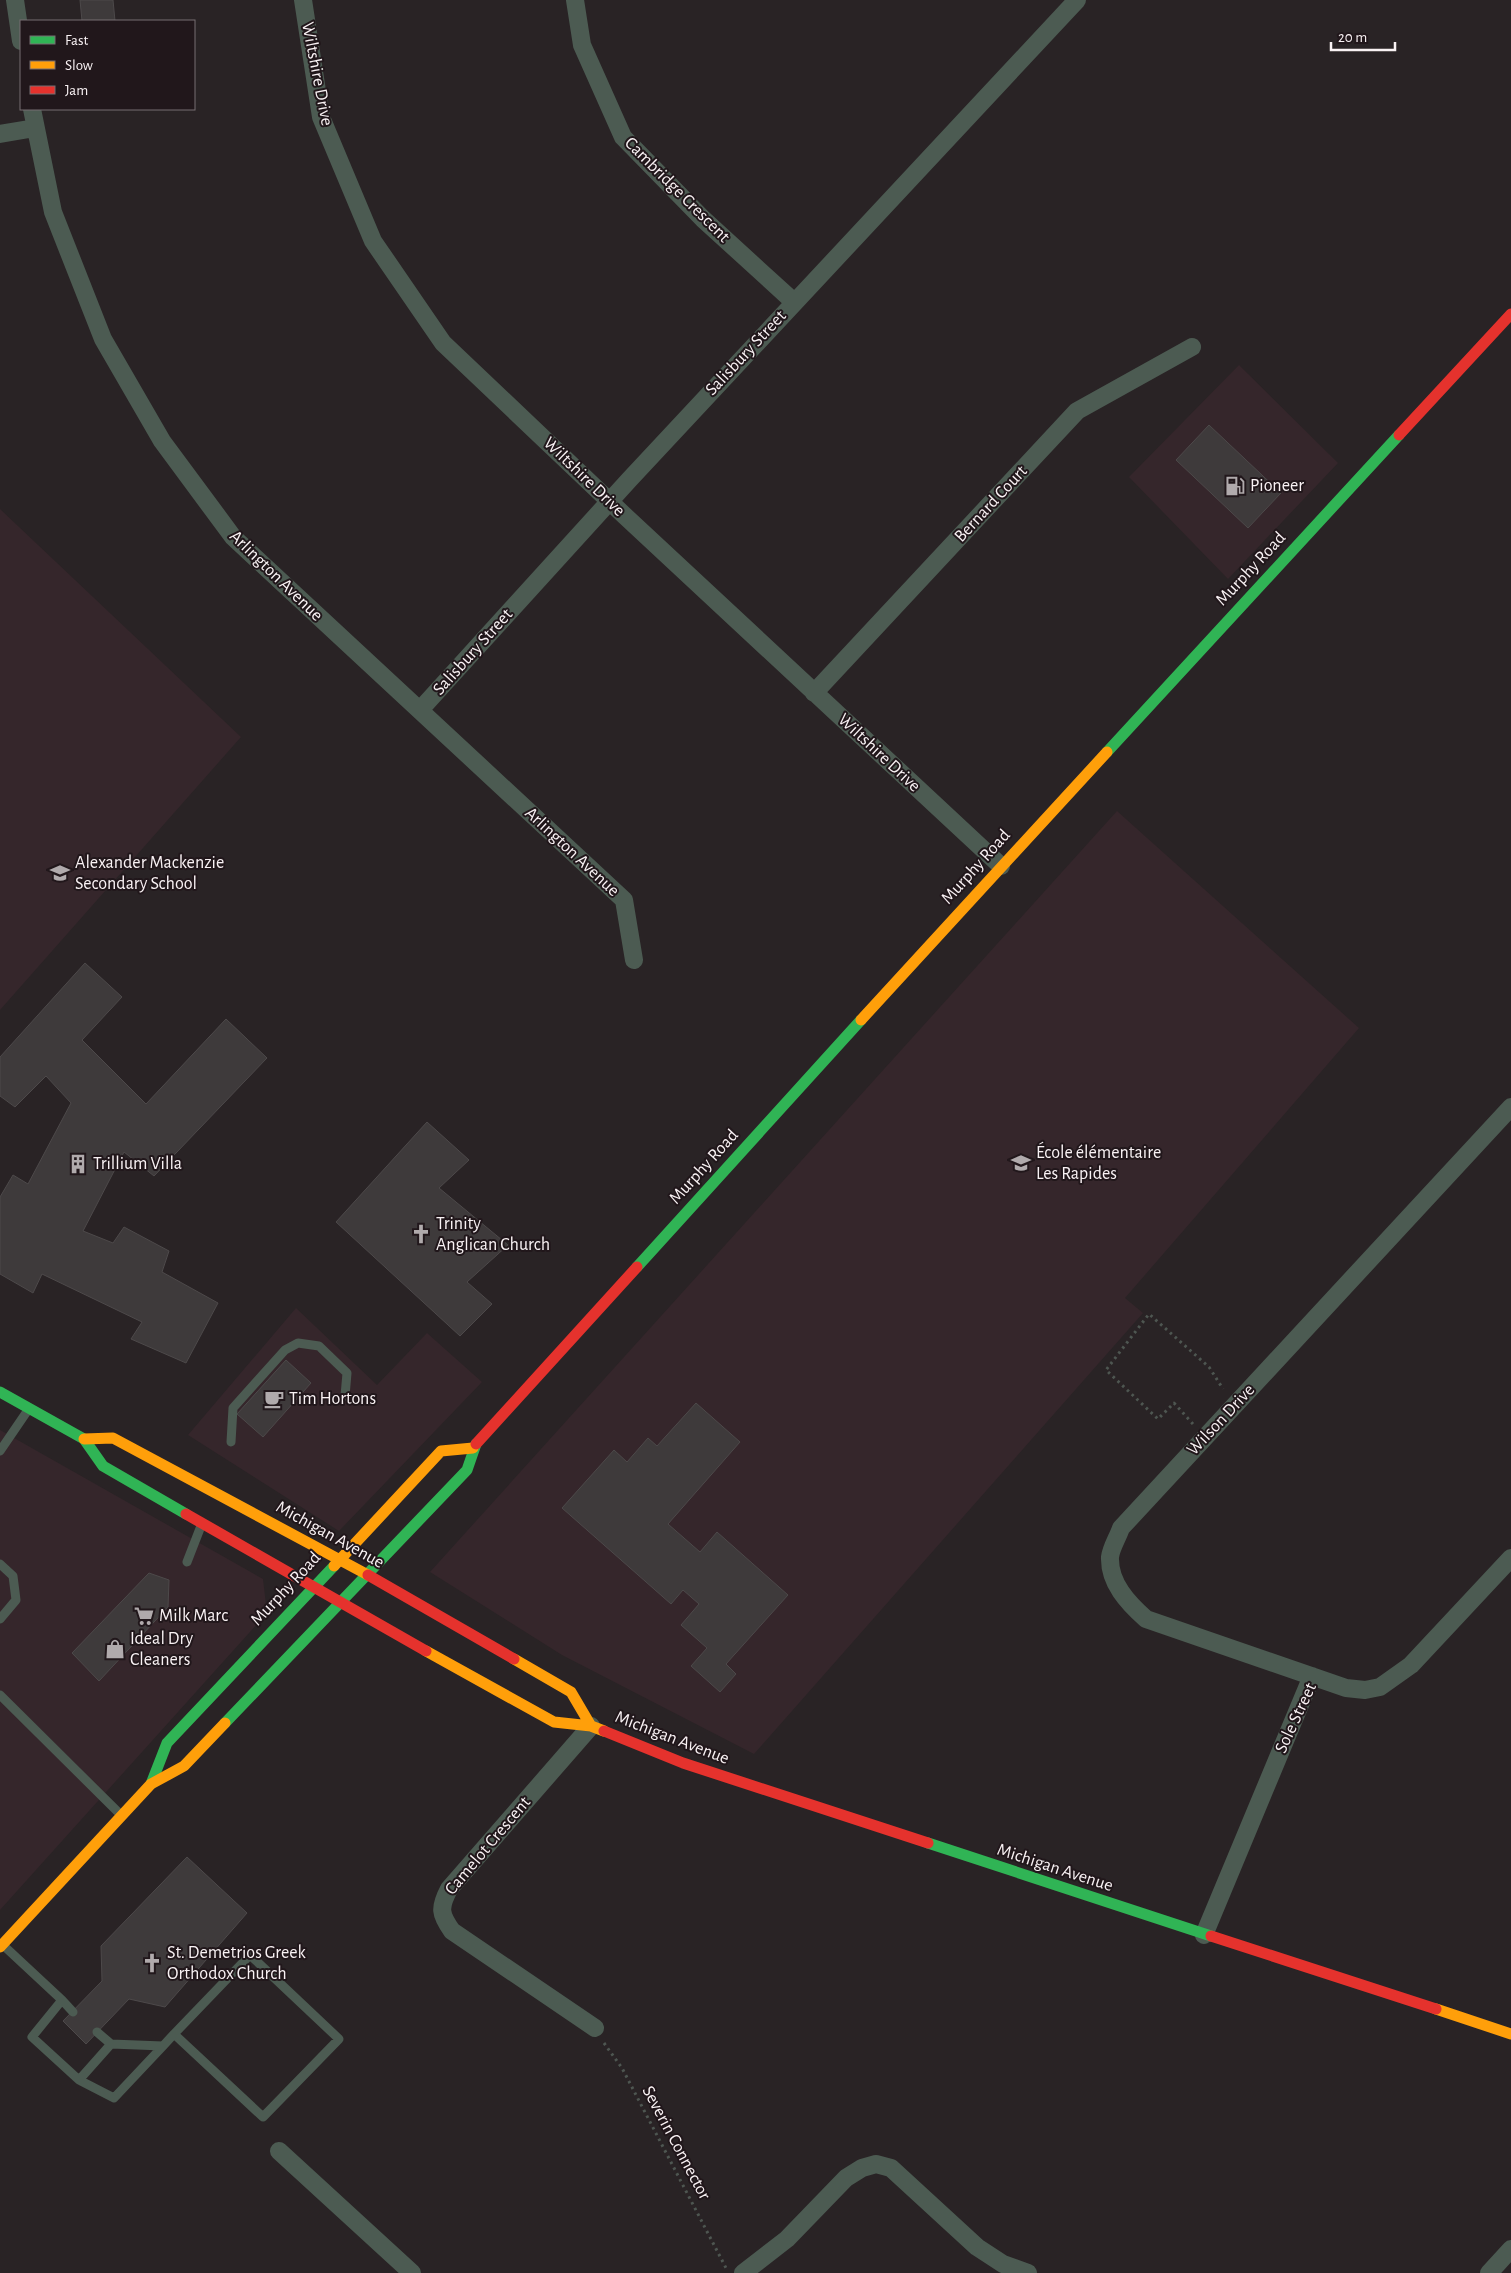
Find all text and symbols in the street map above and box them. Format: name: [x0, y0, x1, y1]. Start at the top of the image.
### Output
legend: [20, 20, 195, 110]
scale bar: [1331, 20, 1395, 52]
street label: Wiltshire Drive: [298, 21, 336, 127]
text: 20 m: [1338, 30, 1367, 45]
text: Fast: [65, 33, 89, 48]
text: Slow: [65, 58, 93, 73]
text: Jam: [65, 83, 88, 98]
street label: Cambridge Crescent: [621, 134, 733, 246]
street label: Salisbury Street: [702, 307, 790, 399]
street label: Wiltshire Drive: [540, 434, 628, 520]
street label: Bernard Court: [951, 462, 1031, 546]
fuel station icon: Pioneer: [1224, 475, 1246, 497]
place label: Pioneer: [1250, 477, 1304, 495]
street label: Arlington Avenue: [226, 527, 326, 625]
street label: Murphy Road: [1213, 529, 1289, 609]
street label: Salisbury Street: [430, 605, 516, 699]
street label: Wiltshire Drive: [834, 710, 924, 796]
street label: Arlington Avenue: [521, 804, 623, 900]
street label: Murphy Road: [938, 826, 1014, 908]
place label: Alexander Mackenzie Secondary School: [75, 854, 224, 893]
school or university icon: Alexander Mackenzie Secondary School: [49, 862, 71, 884]
street label: Murphy Road: [666, 1126, 742, 1208]
place label: École élémentaire Les Rapides: [1036, 1141, 1161, 1183]
school or university icon: École élémentaire Les Rapides: [1010, 1152, 1032, 1174]
building icon: Trillium Villa: [67, 1153, 89, 1175]
place label: Trillium Villa: [93, 1155, 182, 1173]
place label: Trinity Anglican Church: [436, 1215, 550, 1254]
church icon: Trinity Anglican Church: [410, 1223, 432, 1245]
street label: Wilson Drive: [1184, 1381, 1258, 1459]
cafe icon: Tim Hortons: [263, 1388, 285, 1410]
place label: Tim Hortons: [289, 1390, 376, 1408]
street label: Michigan Avenue: [273, 1498, 387, 1572]
street label: Murphy Road: [248, 1549, 324, 1629]
supermarket icon: Milk Marc: [133, 1605, 155, 1627]
place label: Milk Marc: [159, 1607, 228, 1625]
place label: Ideal Dry Cleaners: [130, 1630, 193, 1669]
shop icon: Ideal Dry Cleaners: [104, 1638, 126, 1660]
street label: Sole Street: [1272, 1680, 1320, 1756]
street label: Michigan Avenue: [612, 1708, 732, 1768]
street label: Camelot Crescent: [442, 1793, 534, 1899]
street label: Michigan Avenue: [995, 1841, 1115, 1895]
place label: St. Demetrios Greek Orthodox Church: [167, 1944, 307, 1983]
church icon: St. Demetrios Greek Orthodox Church: [141, 1952, 163, 1974]
street label: Severin Connector: [639, 2083, 714, 2203]

